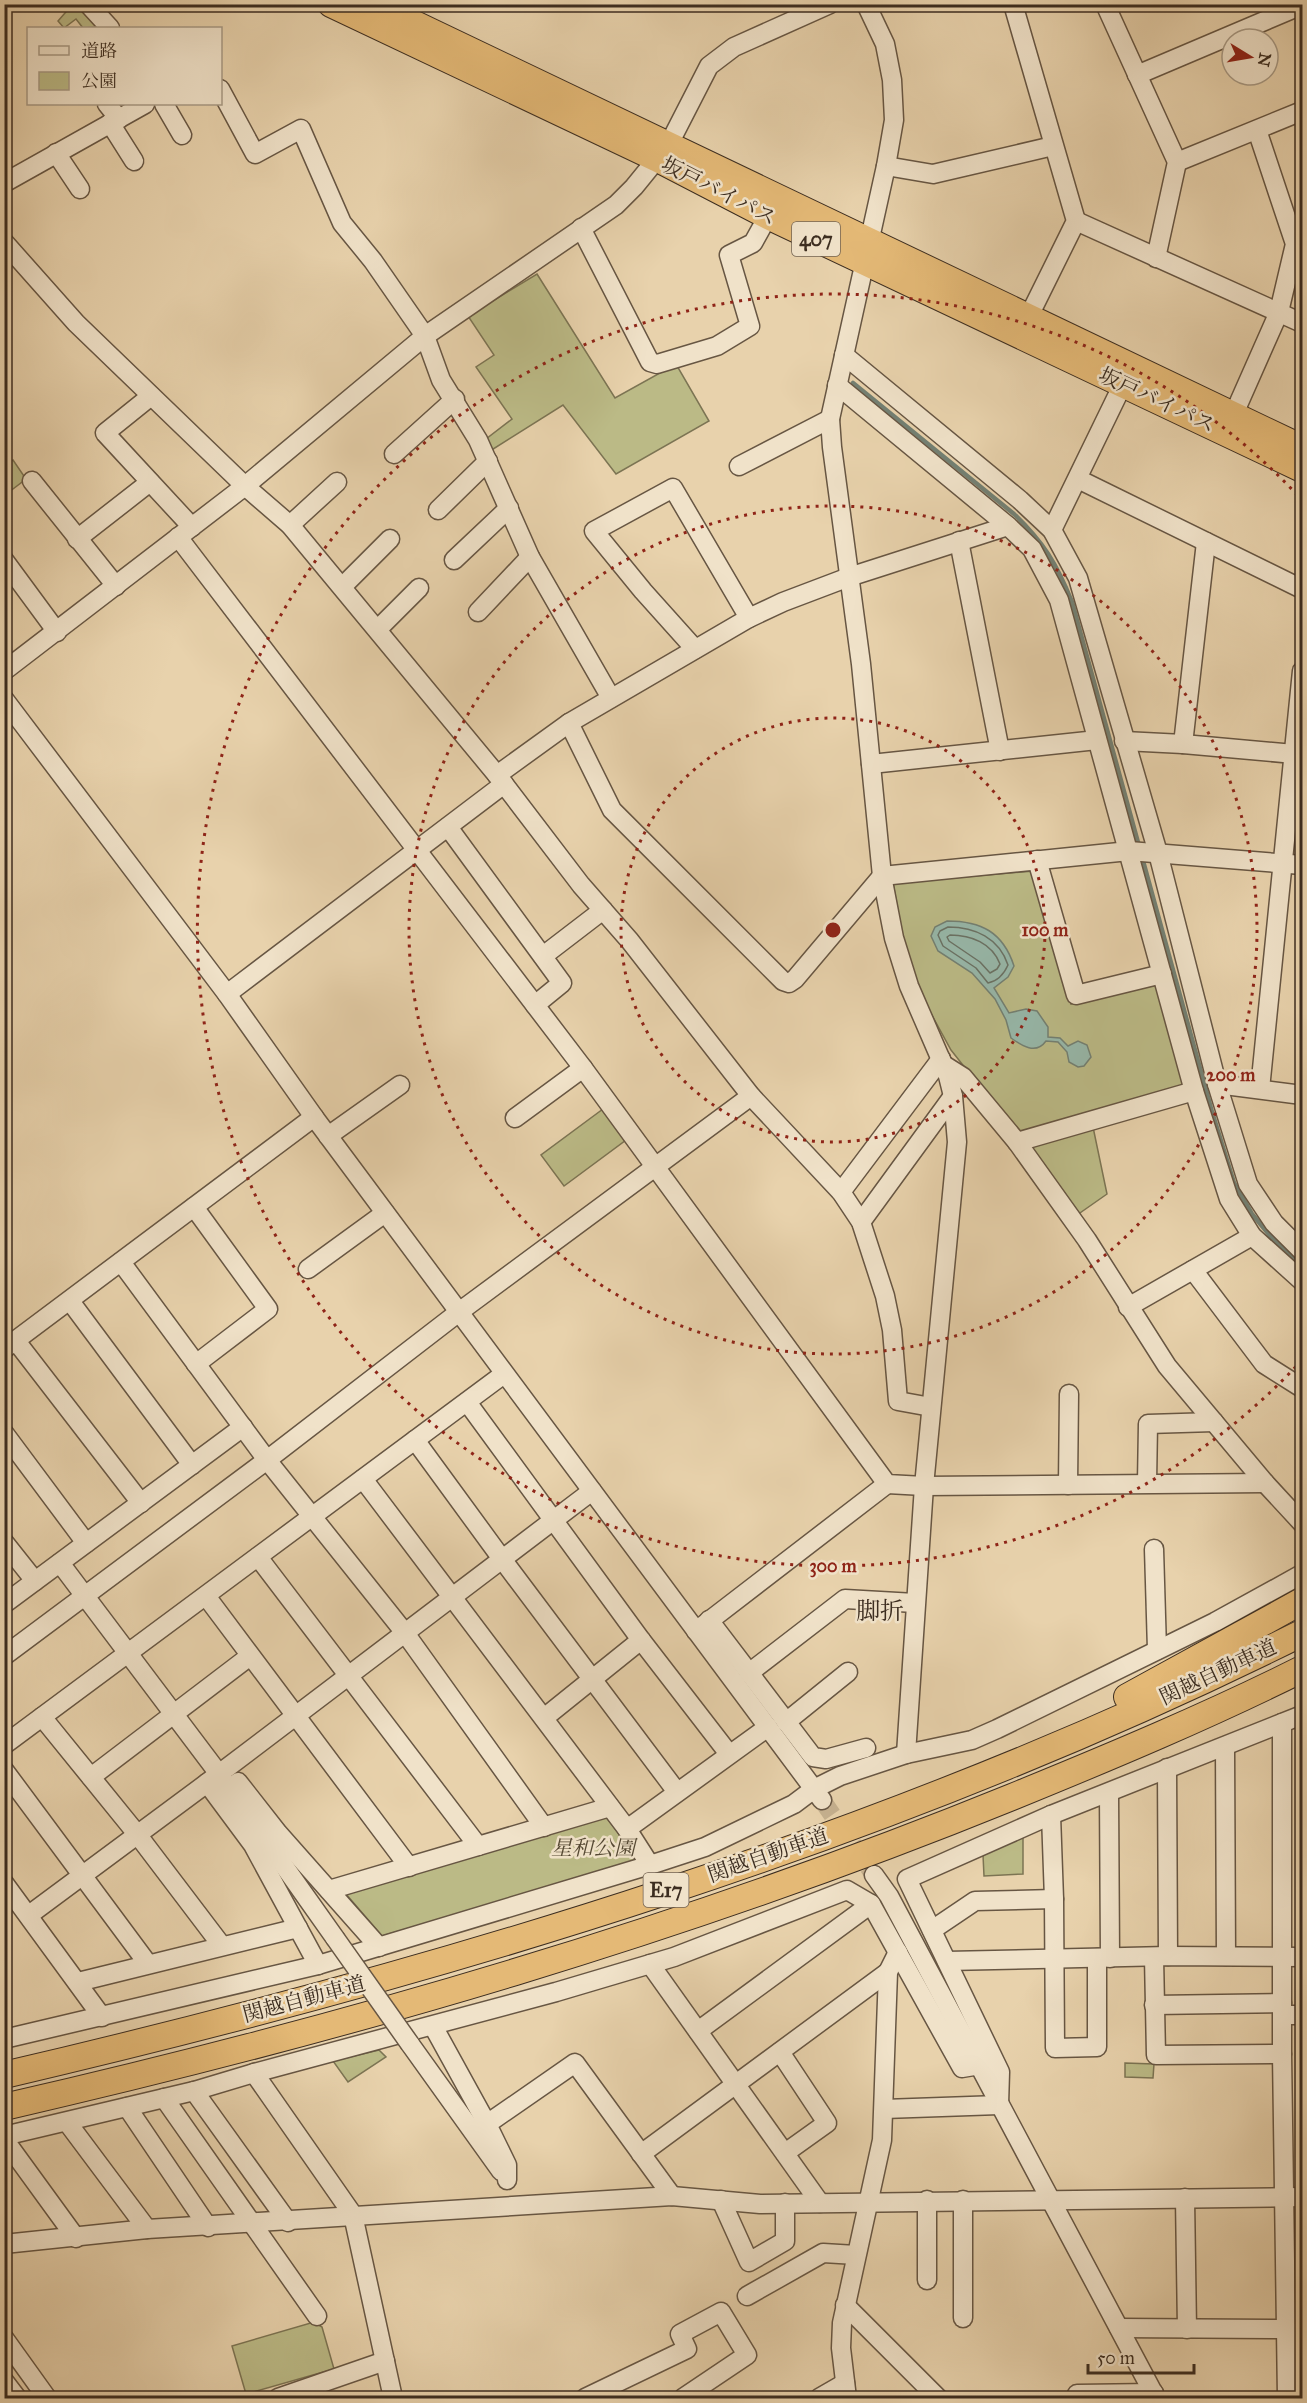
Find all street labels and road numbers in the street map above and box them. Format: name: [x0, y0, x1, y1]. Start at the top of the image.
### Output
street label: 坂戸バイパス: [657, 151, 781, 231]
road number: 407: [792, 222, 840, 256]
street label: 坂戸バイパス: [1095, 362, 1219, 438]
street label: 関越自動車道: [1155, 1634, 1281, 1710]
street label: 関越自動車道: [704, 1822, 832, 1888]
road number: E17: [644, 1873, 688, 1907]
street label: 関越自動車道: [240, 1970, 368, 2028]

